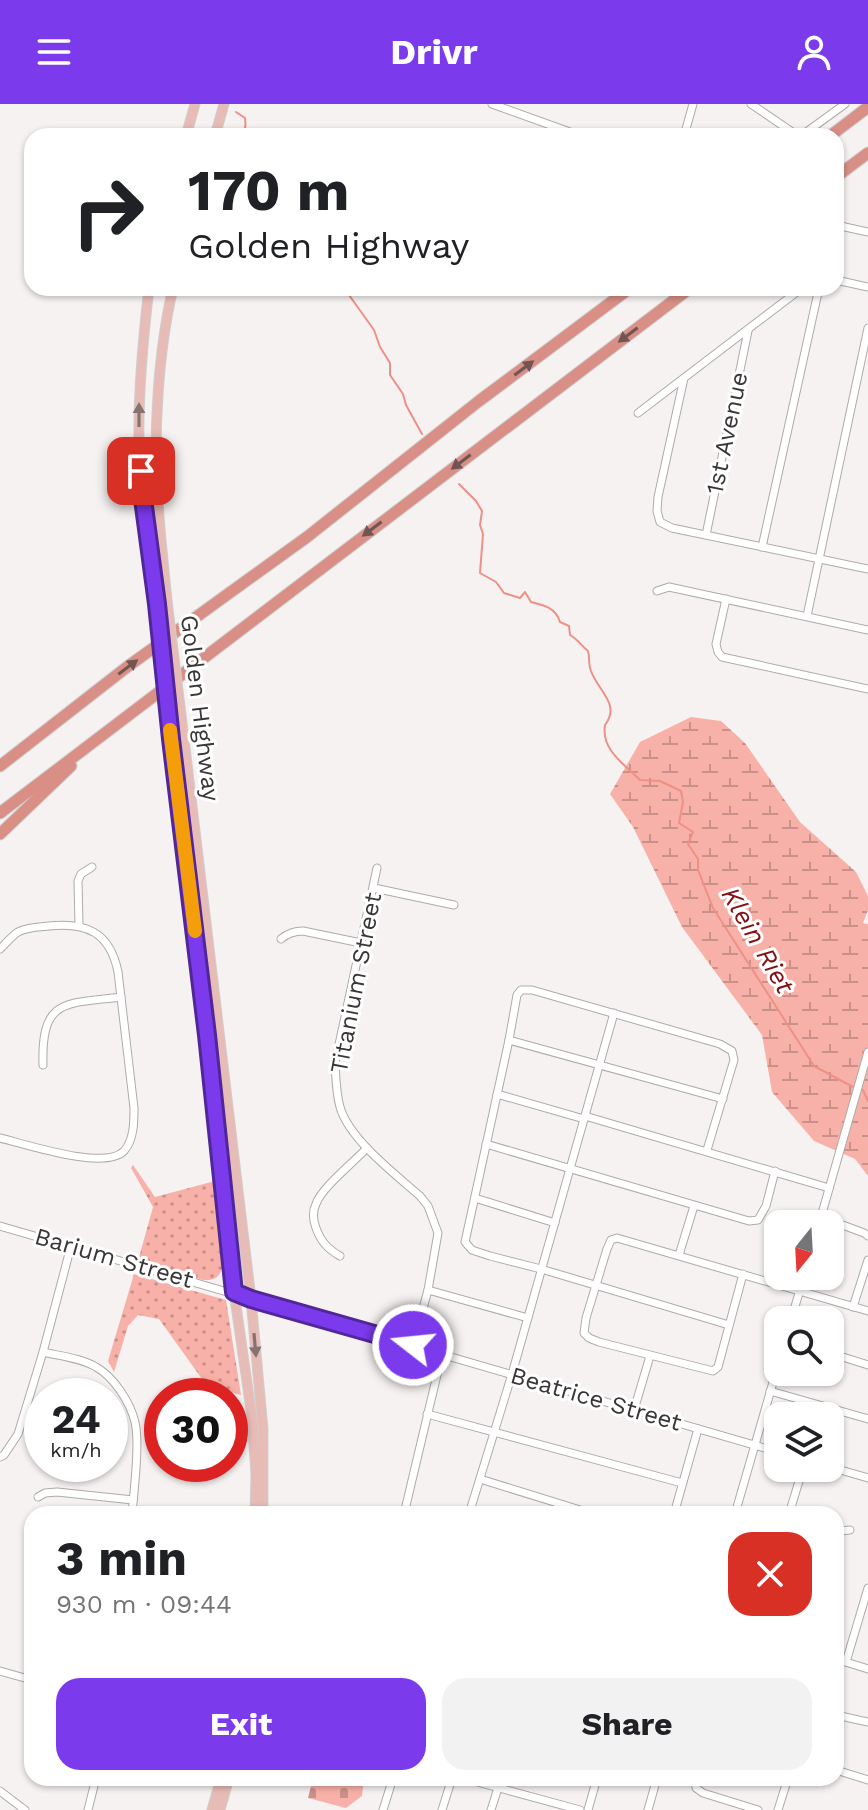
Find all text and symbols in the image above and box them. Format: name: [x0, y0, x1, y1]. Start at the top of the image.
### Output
icon: menu: [32, 30, 76, 74]
icon: person: [792, 30, 836, 74]
text: Drivr: [390, 31, 478, 73]
text: 170 m: [188, 158, 350, 224]
icon: right: [56, 160, 160, 264]
text: Golden Highway: [188, 225, 469, 267]
one-way arrow: [618, 327, 638, 343]
one-way arrow: [514, 360, 534, 376]
street label: 1st Avenue: [700, 369, 754, 497]
one-way arrow: [133, 402, 145, 427]
pin: [107, 437, 175, 505]
icon: arrive: [119, 449, 163, 493]
one-way arrow: [451, 454, 472, 470]
one-way arrow: [362, 521, 382, 537]
street label: Golden Highway: [175, 613, 225, 803]
one-way arrow: [118, 659, 138, 675]
water label: Klein Riet: [716, 881, 801, 999]
street label: Titanium Street: [325, 890, 387, 1076]
north arrow: [764, 1210, 844, 1290]
map controls: [764, 1210, 844, 1482]
street label: Barium Street: [32, 1222, 196, 1294]
position arrow: [371, 1303, 455, 1387]
button: search: [764, 1306, 844, 1386]
one-way arrow: [249, 1333, 262, 1358]
street label: Beatrice Street: [507, 1361, 685, 1437]
speed limit sign: 30: [144, 1378, 248, 1482]
text: 24: [51, 1396, 101, 1443]
button: layers: [764, 1402, 844, 1482]
text: km/h: [50, 1438, 102, 1462]
text: 3 min: [56, 1530, 187, 1587]
button: close: [728, 1532, 812, 1616]
text: 930 m · 09:44: [56, 1589, 232, 1619]
button: Exit: [56, 1678, 426, 1770]
button: Share: [442, 1678, 812, 1770]

